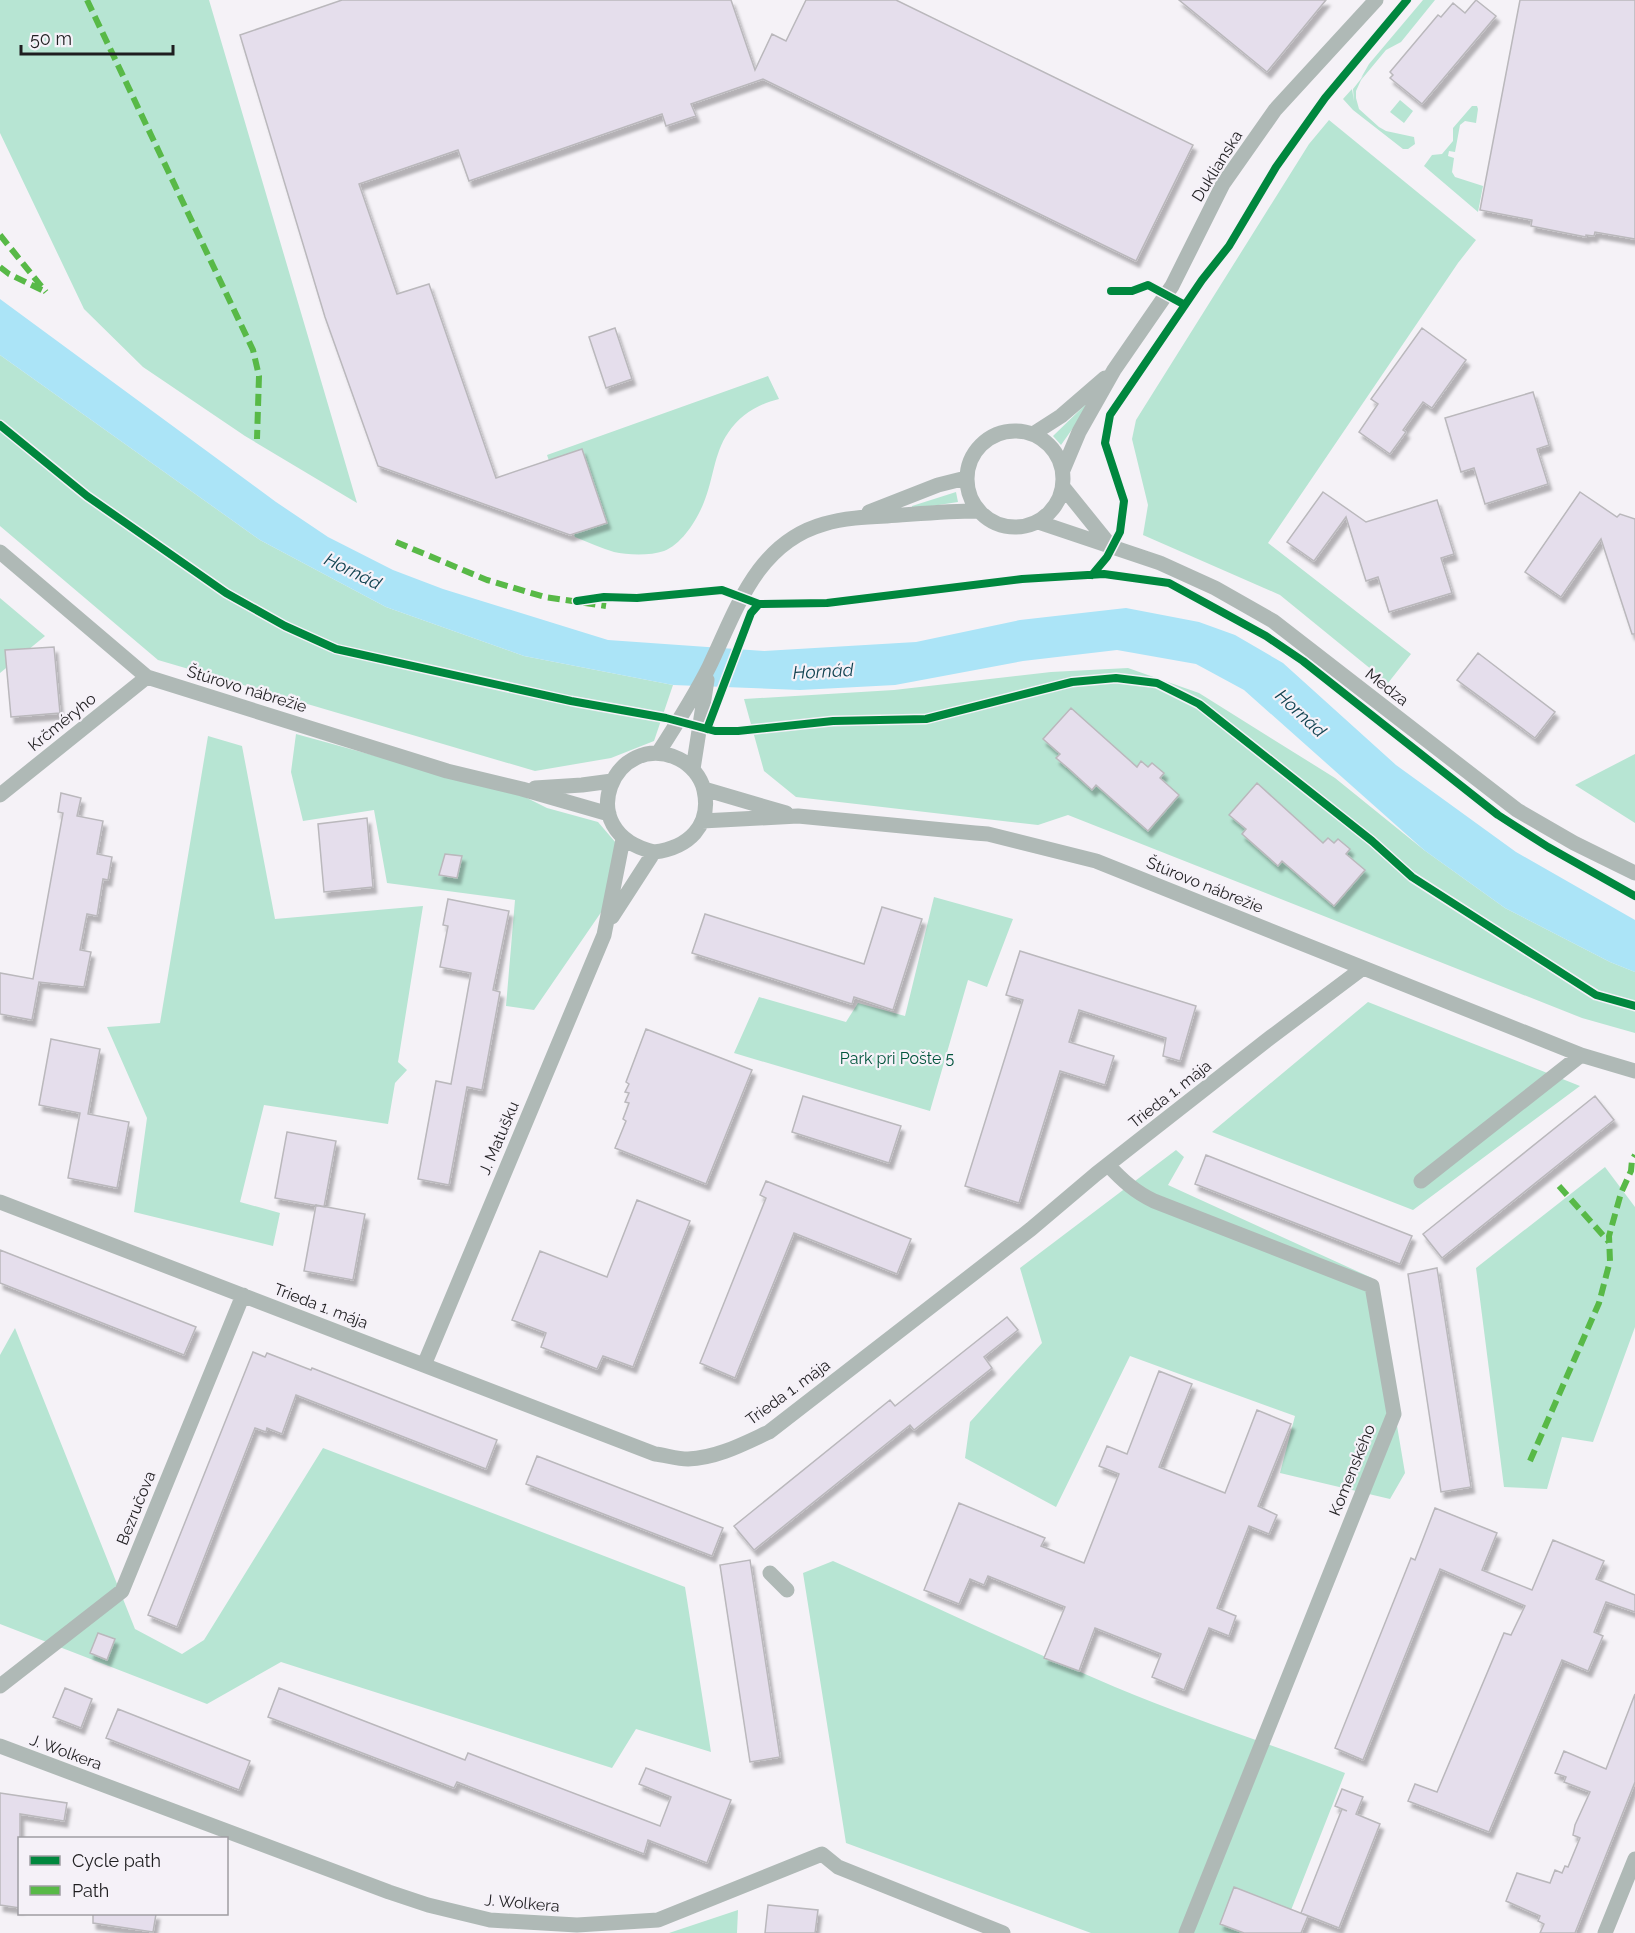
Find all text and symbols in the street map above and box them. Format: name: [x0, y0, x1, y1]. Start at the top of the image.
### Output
scale bar: [21, 18, 172, 56]
text: 50 m: [30, 28, 72, 49]
street label: Duklianska: [1188, 127, 1246, 205]
water label: Hornád: [321, 548, 386, 594]
water label: Hornád: [792, 659, 855, 683]
street label: Štúrovo nábrežie: [185, 661, 309, 716]
street label: Medza: [1362, 664, 1412, 710]
water label: Hornád: [1272, 685, 1331, 742]
street label: Krčméryho: [24, 689, 100, 755]
street label: Štúrovo nábrežie: [1144, 852, 1267, 917]
park label: Park pri Pošte 5: [840, 1049, 954, 1068]
street label: Trieda 1. mája: [1125, 1056, 1215, 1132]
street label: J. Matušku: [475, 1098, 523, 1178]
street label: Trieda 1. mája: [271, 1279, 371, 1333]
street label: Trieda 1. mája: [742, 1355, 834, 1429]
street label: Komenského: [1325, 1422, 1379, 1518]
street label: Bezručova: [113, 1468, 159, 1548]
street label: J. Wolkera: [27, 1730, 105, 1774]
legend: [18, 1837, 228, 1915]
text: Cycle path: [72, 1850, 161, 1871]
text: Path: [72, 1880, 109, 1901]
street label: J. Wolkera: [484, 1890, 560, 1916]

